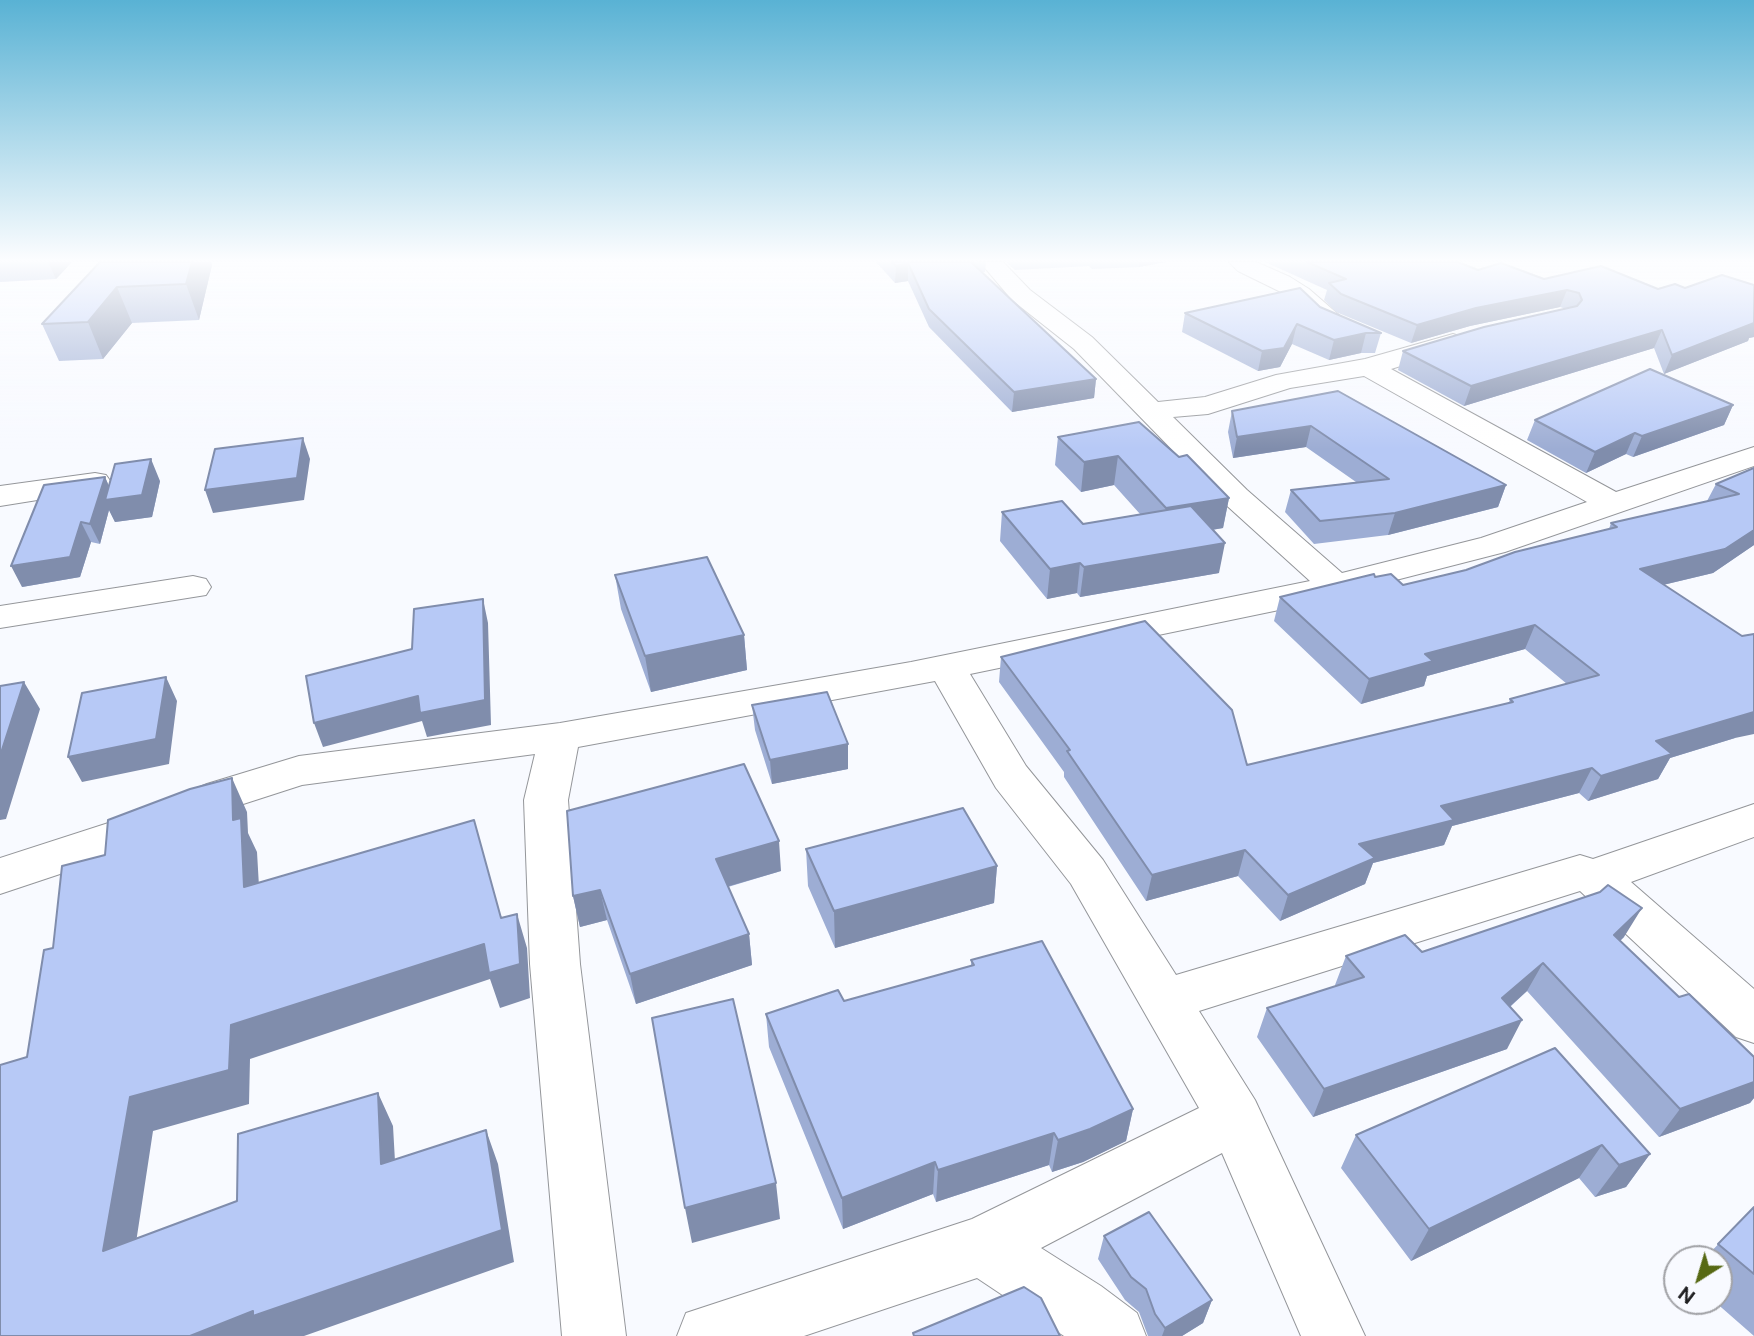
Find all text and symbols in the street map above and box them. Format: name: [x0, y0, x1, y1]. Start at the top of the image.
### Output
north arrow: [1663, 1245, 1733, 1315]
text: N: [1674, 1282, 1699, 1308]

